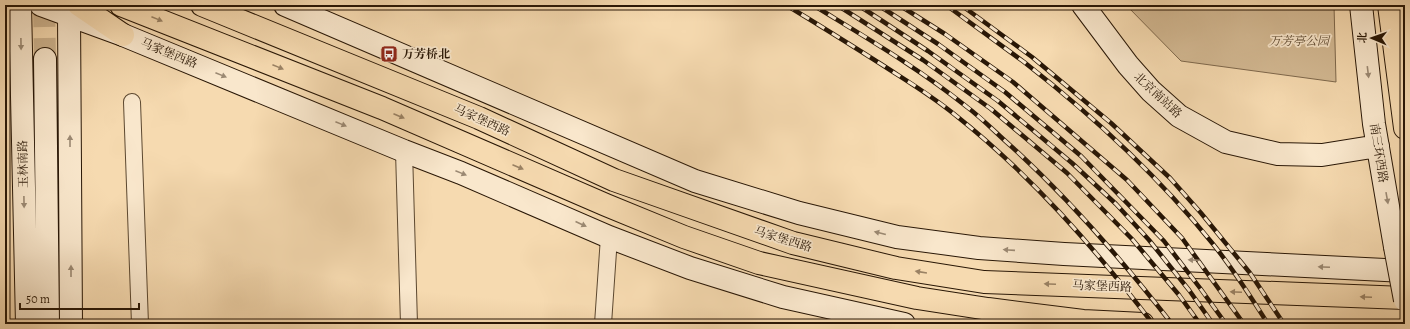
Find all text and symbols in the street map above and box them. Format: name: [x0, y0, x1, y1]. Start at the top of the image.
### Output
one-way arrow: [152, 17, 164, 23]
north arrow: [1352, 18, 1392, 58]
text: 北: [1355, 32, 1370, 43]
park label: 万芳亭公园: [1269, 33, 1331, 49]
street label: 马家堡西路: [138, 34, 200, 72]
one-way arrow: [18, 38, 24, 51]
bus stop icon: 万芳桥北: [379, 44, 399, 64]
place label: 万芳桥北: [402, 46, 450, 62]
one-way arrow: [273, 65, 285, 71]
one-way arrow: [1365, 66, 1371, 78]
street label: 北京南站路: [1131, 69, 1185, 121]
one-way arrow: [215, 72, 226, 78]
street label: 马家堡西路: [451, 100, 513, 140]
one-way arrow: [393, 113, 405, 119]
one-way arrow: [335, 122, 347, 128]
street label: 南三环西路: [1366, 122, 1392, 184]
one-way arrow: [67, 134, 73, 147]
street label: 玉林南路: [15, 140, 31, 188]
one-way arrow: [513, 165, 525, 171]
one-way arrow: [456, 170, 467, 176]
one-way arrow: [1384, 192, 1390, 204]
one-way arrow: [21, 196, 27, 209]
one-way arrow: [575, 221, 587, 227]
street label: 马家堡西路: [752, 223, 814, 255]
one-way arrow: [874, 230, 886, 236]
one-way arrow: [1003, 246, 1015, 253]
one-way arrow: [1188, 257, 1200, 264]
one-way arrow: [1318, 263, 1330, 270]
one-way arrow: [68, 264, 74, 277]
one-way arrow: [915, 268, 927, 274]
street label: 马家堡西路: [1072, 277, 1132, 295]
one-way arrow: [1043, 281, 1056, 287]
scale bar: [20, 285, 139, 311]
one-way arrow: [1230, 288, 1242, 295]
text: 50 m: [26, 291, 50, 307]
one-way arrow: [1359, 294, 1372, 300]

